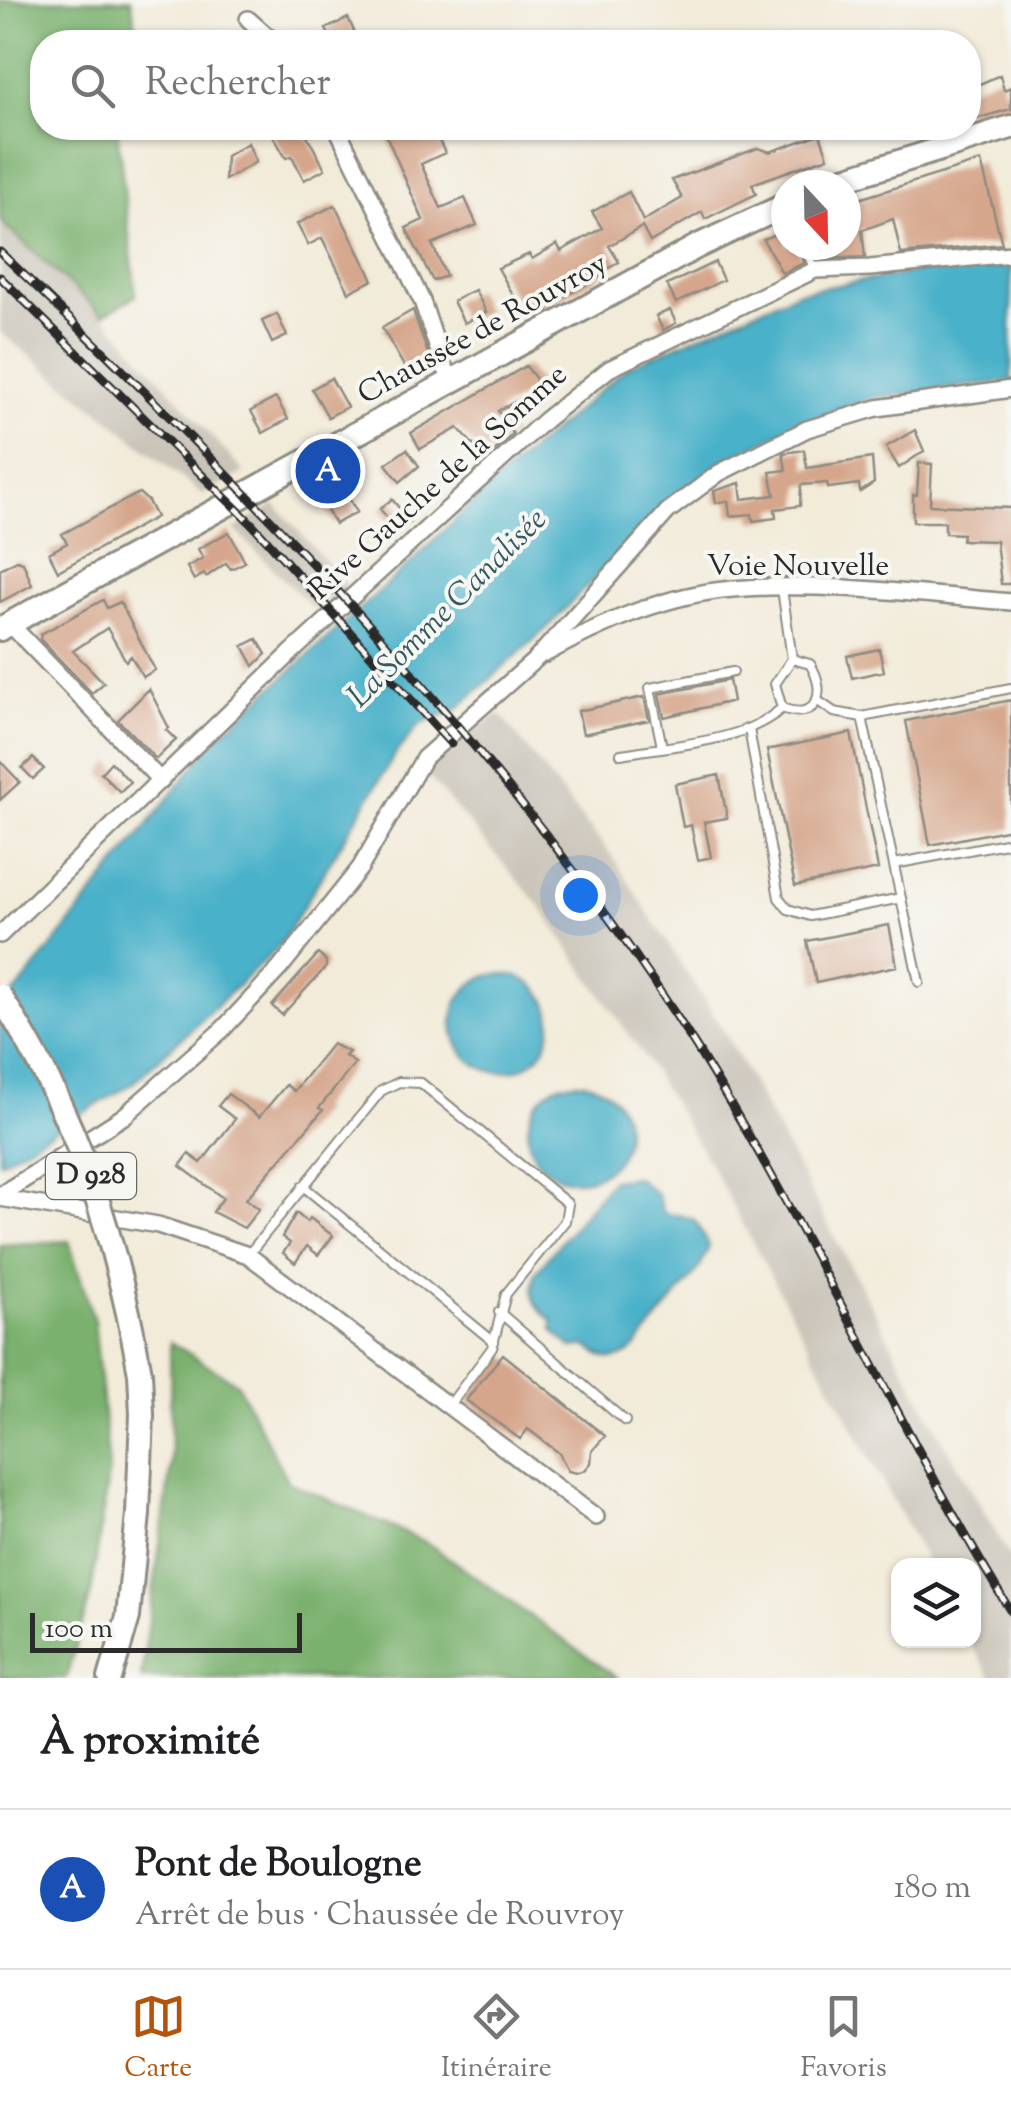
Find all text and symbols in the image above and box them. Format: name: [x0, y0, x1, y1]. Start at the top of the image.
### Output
search box: [30, 30, 981, 140]
icon: search: [65, 58, 120, 113]
text: Rechercher: [145, 58, 331, 112]
north arrow: [771, 170, 861, 260]
street label: Chaussée de Rouvroy: [350, 243, 616, 416]
street label: Rive Gauche de la Somme: [300, 355, 578, 611]
pin: A: [296, 434, 360, 508]
water label: La Somme Canalisée: [338, 499, 558, 719]
street label: Voie Nouvelle: [707, 546, 889, 589]
your location: [555, 870, 606, 921]
road number: D 928: [46, 1153, 136, 1199]
map controls: [891, 1558, 981, 1648]
button: layers: [891, 1558, 981, 1648]
scale bar: [30, 1608, 302, 1652]
text: 100 m: [45, 1610, 113, 1650]
text: À proximité: [40, 1713, 260, 1773]
text: Pont de Boulogne: [135, 1839, 422, 1893]
text: A: [60, 1866, 85, 1912]
text: 180 m: [894, 1866, 971, 1912]
text: Arrêt de bus · Chaussée de Rouvroy: [135, 1893, 624, 1939]
tab: Carte: [124, 1989, 192, 2089]
tab: Itinéraire: [441, 1989, 552, 2089]
tab: Favoris: [800, 1989, 887, 2089]

